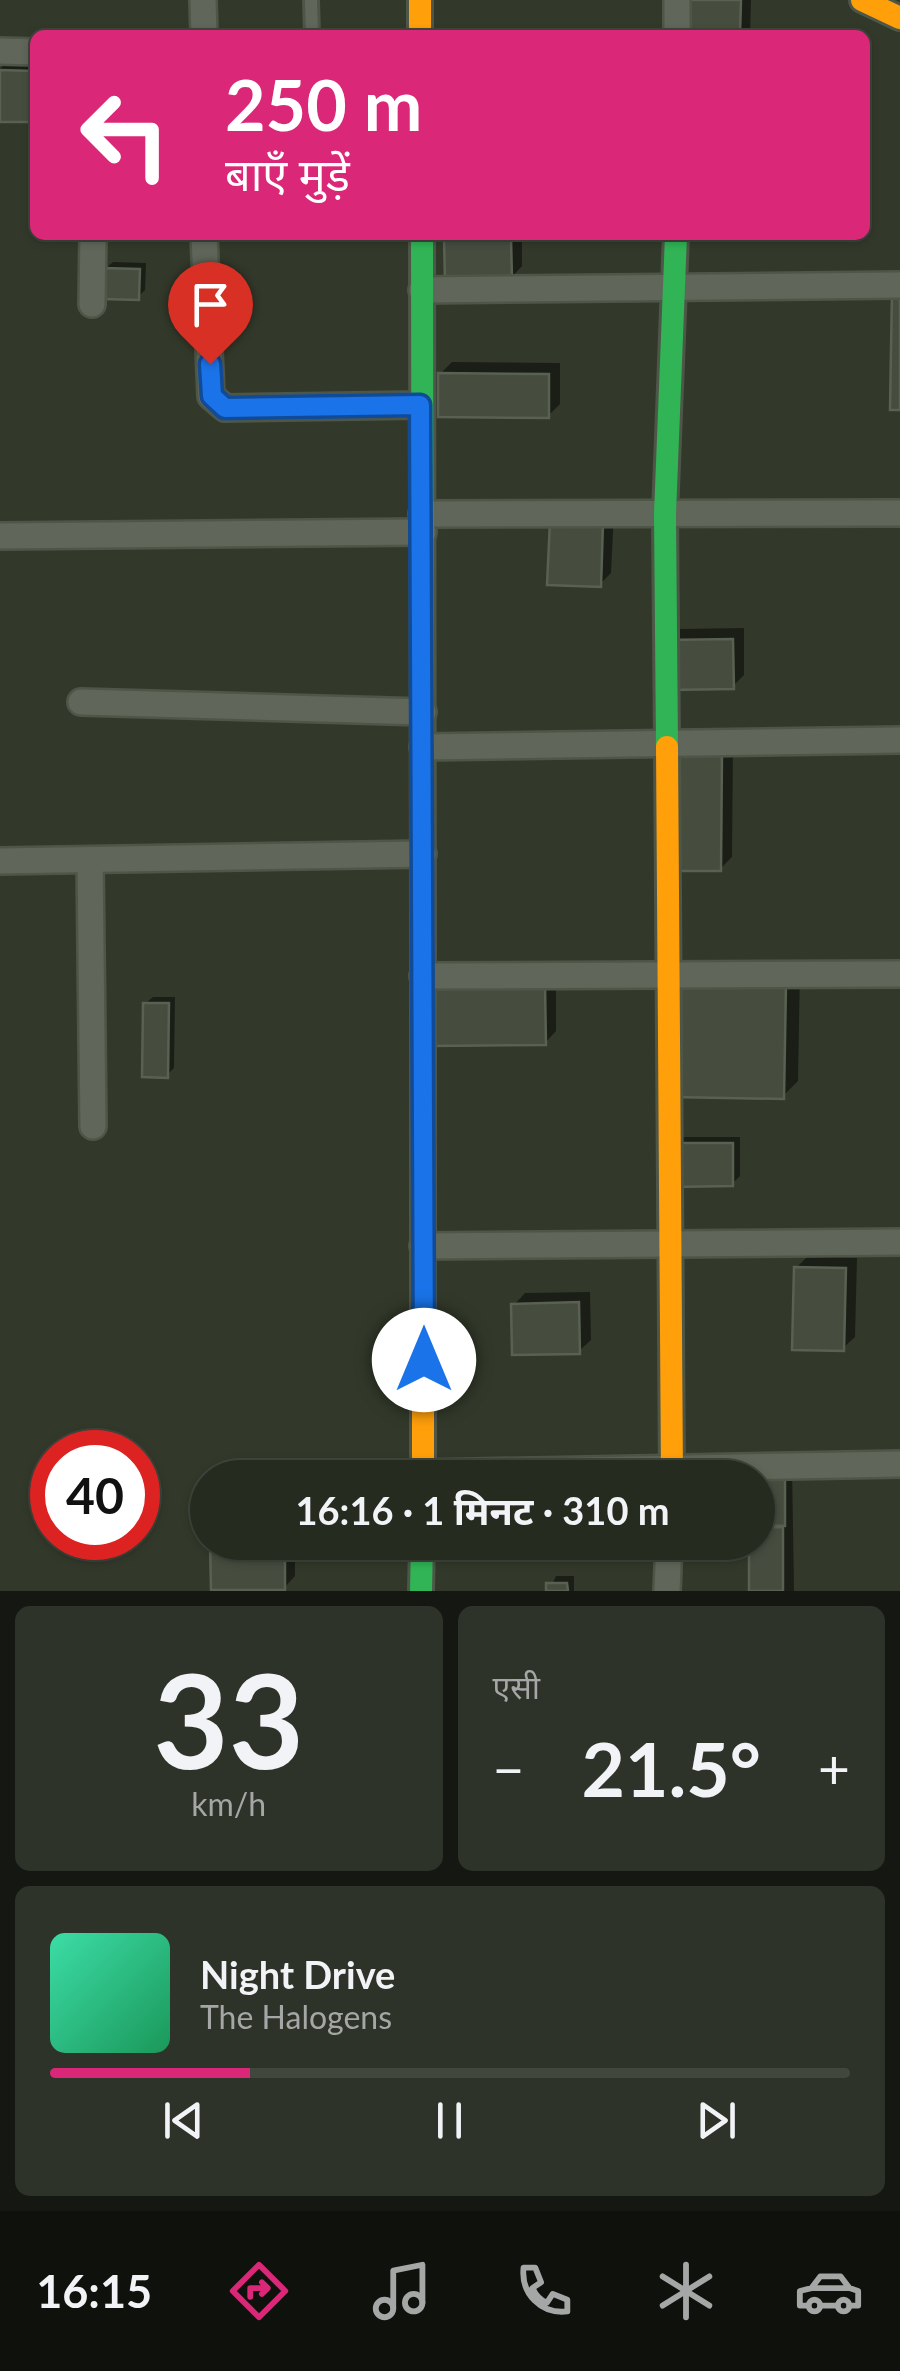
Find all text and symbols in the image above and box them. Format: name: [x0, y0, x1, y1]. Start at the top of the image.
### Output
text: 250 m: [225, 62, 422, 146]
icon: left: [60, 70, 190, 200]
text: बाएँ मुड़ें: [225, 147, 350, 201]
pin: [168, 262, 253, 365]
icon: arrive: [183, 277, 238, 332]
position arrow: [372, 1308, 476, 1412]
speed limit sign: 40: [30, 1430, 160, 1560]
text: 16:16 · 1 मिनट · 310 m: [296, 1487, 669, 1533]
text: 33: [153, 1641, 304, 1797]
text: एसी: [493, 1667, 540, 1706]
text: 21.5°: [582, 1723, 761, 1813]
text: −: [493, 1735, 524, 1801]
text: +: [818, 1735, 850, 1801]
text: km/h: [191, 1784, 266, 1823]
text: Night Drive: [200, 1951, 395, 1997]
text: The Halogens: [200, 1997, 392, 2036]
icon: previous: [156, 2093, 211, 2148]
icon: pause: [422, 2093, 477, 2148]
icon: next: [689, 2093, 744, 2148]
icon: directions: [224, 2256, 294, 2326]
icon: music: [367, 2256, 437, 2326]
icon: phone: [509, 2256, 579, 2326]
icon: climate: [651, 2256, 721, 2326]
icon: car: [794, 2256, 864, 2326]
text: 16:15: [36, 2264, 152, 2318]

